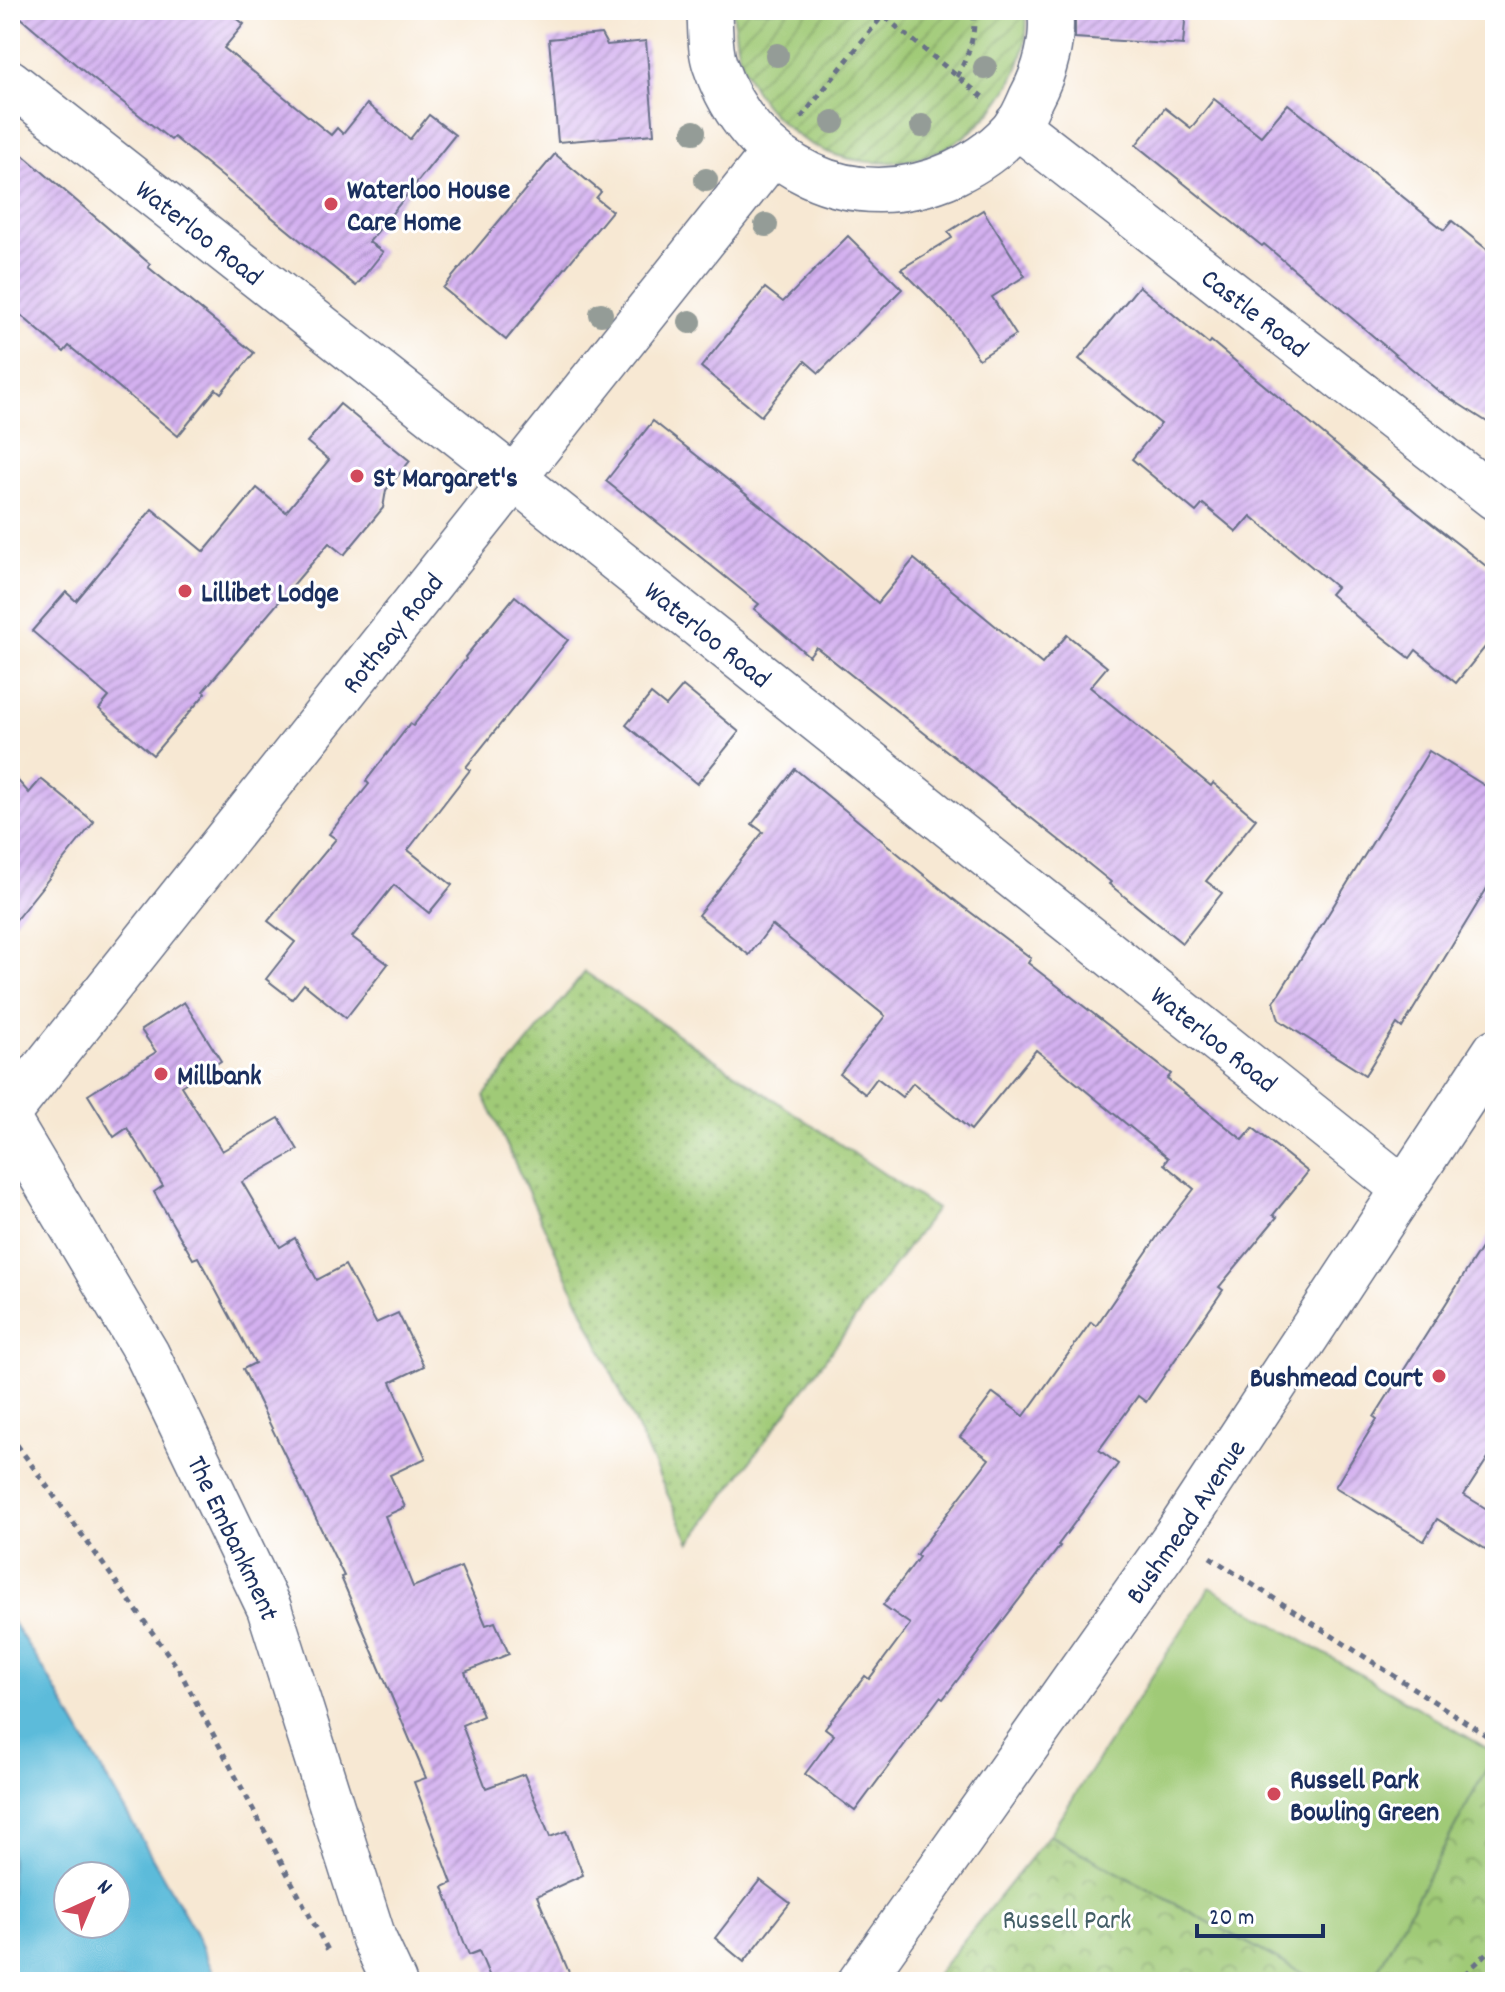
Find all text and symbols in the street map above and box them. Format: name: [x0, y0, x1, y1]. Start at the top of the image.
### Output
street label: Waterloo Road: [125, 173, 270, 298]
place label: Waterloo House Care Home: [347, 173, 510, 245]
marker: Waterloo House Care Home: [322, 195, 340, 213]
street label: Castle Road: [1190, 261, 1315, 370]
place label: St Margaret's: [373, 461, 518, 501]
marker: St Margaret's: [348, 467, 366, 485]
street label: Rothsay Road: [335, 566, 456, 704]
street label: Waterloo Road: [633, 574, 778, 701]
place label: Lillibet Lodge: [201, 576, 339, 616]
marker: Lillibet Lodge: [176, 582, 194, 600]
street label: Waterloo Road: [1140, 979, 1284, 1105]
place label: Millbank: [177, 1059, 262, 1099]
marker: Millbank: [152, 1065, 170, 1083]
place label: Bushmead Court: [1250, 1361, 1424, 1401]
marker: Bushmead Court: [1430, 1367, 1448, 1385]
street label: Bushmead Avenue: [1118, 1433, 1259, 1614]
street label: The Embankment: [174, 1450, 287, 1626]
place label: Russell Park Bowling Green: [1290, 1763, 1439, 1835]
marker: Russell Park Bowling Green: [1265, 1785, 1283, 1803]
north arrow: [52, 1860, 132, 1940]
text: N: [89, 1873, 118, 1903]
scale bar: [1197, 1888, 1323, 1938]
text: 20 m: [1209, 1902, 1255, 1936]
park label: Russell Park: [1002, 1903, 1132, 1943]

